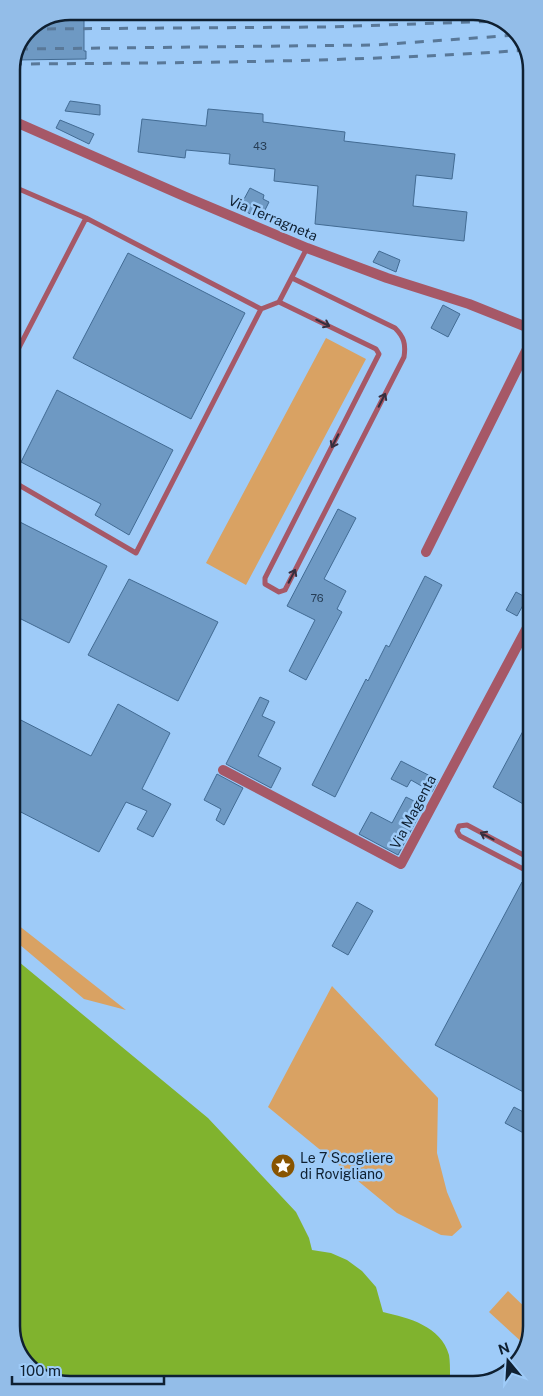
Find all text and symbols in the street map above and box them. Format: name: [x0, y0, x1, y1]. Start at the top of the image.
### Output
house number: 43: [253, 140, 267, 152]
street label: Via Terragneta: [226, 192, 320, 244]
one-way arrow: [315, 319, 330, 328]
one-way arrow: [378, 393, 387, 408]
one-way arrow: [330, 433, 339, 448]
one-way arrow: [287, 568, 297, 583]
house number: 76: [310, 592, 324, 604]
street label: Via Magenta: [387, 772, 439, 852]
one-way arrow: [480, 831, 495, 841]
place label: Le 7 Scogliere di Rovigliano: [300, 1150, 393, 1182]
place icon: Le 7 Scogliere di Rovigliano: [270, 1153, 296, 1179]
north arrow: [483, 1336, 533, 1386]
text: N: [496, 1339, 512, 1358]
scale bar: [12, 1354, 165, 1386]
text: 100 m: [20, 1362, 61, 1379]

